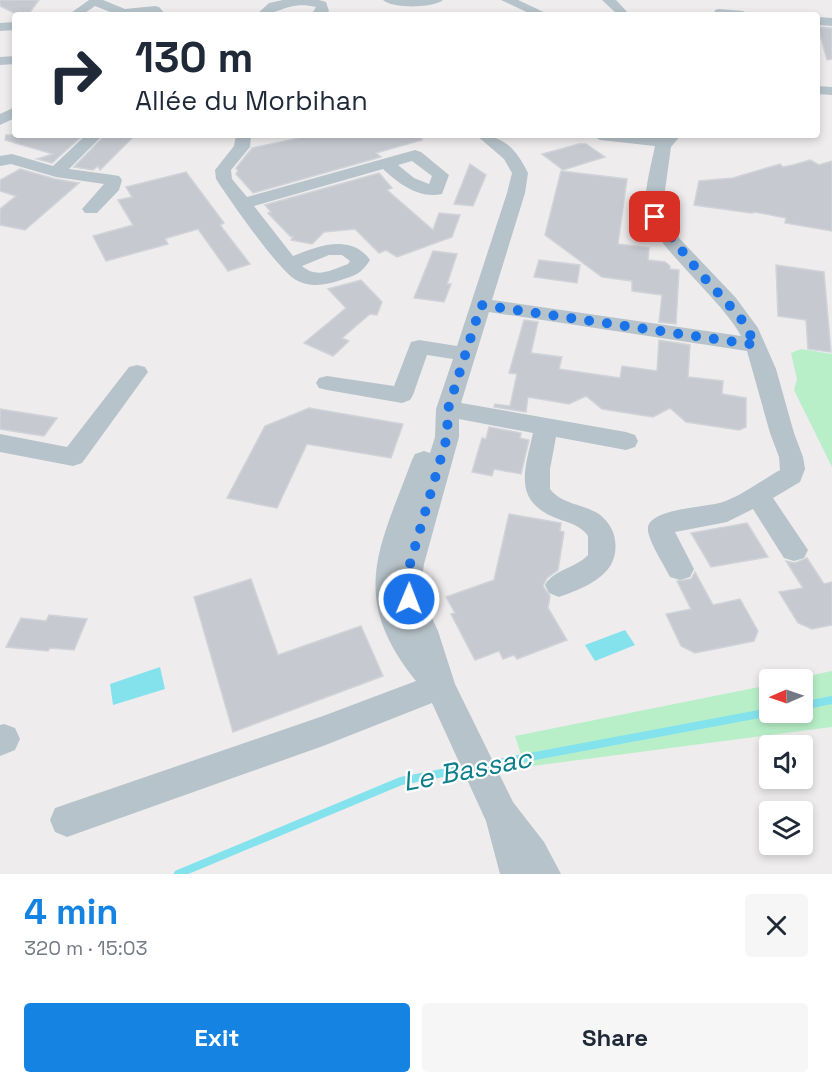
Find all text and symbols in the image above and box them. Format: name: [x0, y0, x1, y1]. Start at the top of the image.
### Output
text: 130 m: [135, 31, 253, 84]
icon: right: [36, 36, 114, 114]
text: Allée du Morbihan: [135, 83, 368, 118]
pin: [629, 191, 680, 242]
icon: arrive: [638, 200, 671, 233]
position arrow: [377, 567, 441, 631]
north arrow: [759, 669, 813, 723]
map controls: [759, 669, 813, 855]
button: sound: [759, 735, 813, 789]
water label: Le Bassac: [400, 740, 535, 799]
button: layers: [759, 801, 813, 855]
text: 4 min: [24, 889, 119, 935]
button: close: [745, 894, 808, 957]
text: 320 m · 15:03: [24, 935, 148, 961]
button: Exit: [24, 1003, 410, 1072]
button: Share: [422, 1003, 808, 1072]

